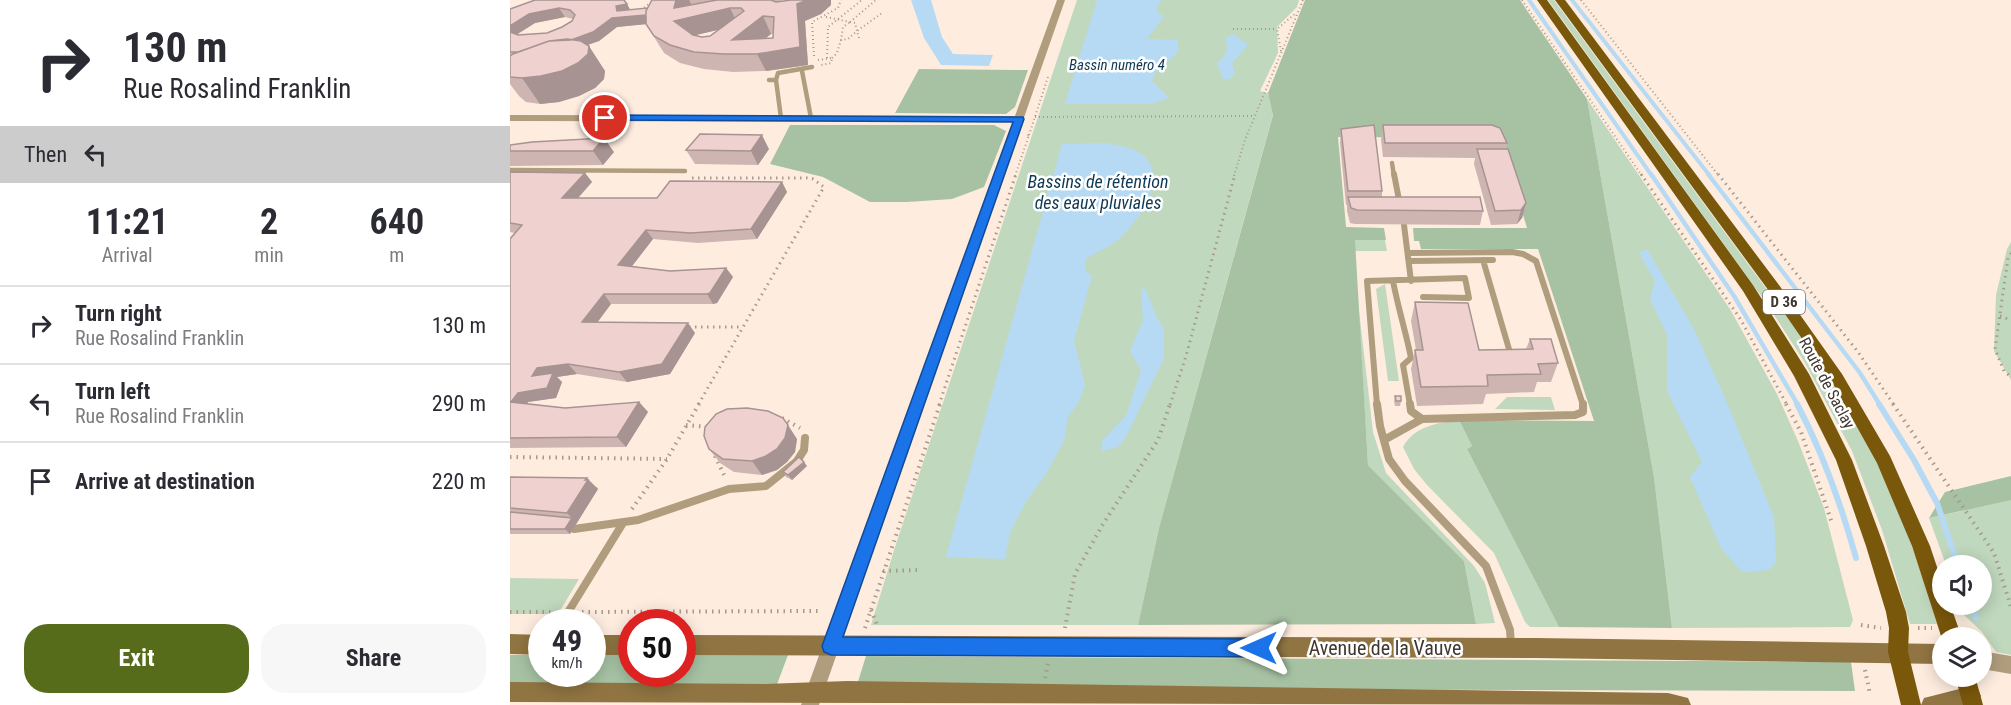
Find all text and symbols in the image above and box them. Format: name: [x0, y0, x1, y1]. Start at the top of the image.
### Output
text: 130 m: [123, 23, 228, 72]
icon: right: [24, 24, 102, 102]
water label: Bassin numéro 4: [1069, 56, 1165, 74]
text: Rue Rosalind Franklin: [123, 73, 351, 105]
pin: [579, 92, 630, 143]
icon: arrive: [588, 101, 621, 134]
icon: left: [79, 138, 112, 171]
text: Then: [24, 142, 67, 167]
water label: Bassins de rétention des eaux pluviales: [1028, 171, 1168, 213]
text: 11:21: [86, 201, 168, 243]
text: 2: [260, 201, 278, 243]
text: 640: [370, 201, 424, 243]
text: Arrival: [102, 243, 153, 267]
text: min: [254, 243, 284, 267]
text: m: [389, 243, 404, 267]
road number: D 36: [1763, 290, 1805, 314]
text: Turn right: [75, 301, 162, 326]
icon: right: [24, 309, 57, 342]
text: 130 m: [432, 313, 486, 338]
text: Rue Rosalind Franklin: [75, 326, 244, 350]
street label: Route de Saclay: [1795, 334, 1859, 432]
text: Turn left: [75, 379, 150, 404]
icon: left: [24, 387, 57, 420]
text: 290 m: [432, 391, 486, 416]
text: Rue Rosalind Franklin: [75, 404, 244, 428]
icon: arrive: [24, 465, 57, 498]
text: Arrive at destination: [75, 469, 255, 494]
text: 220 m: [432, 469, 486, 494]
map controls: [1932, 555, 1992, 687]
button: sound: [1932, 555, 1992, 615]
speed limit sign: 50: [618, 609, 696, 687]
position arrow: [1227, 616, 1291, 680]
text: 49: [552, 623, 582, 658]
button: Exit: [24, 624, 249, 693]
button: Share: [261, 624, 486, 693]
button: layers: [1932, 627, 1992, 687]
street label: Avenue de la Vauve: [1309, 636, 1461, 660]
text: km/h: [552, 654, 582, 672]

